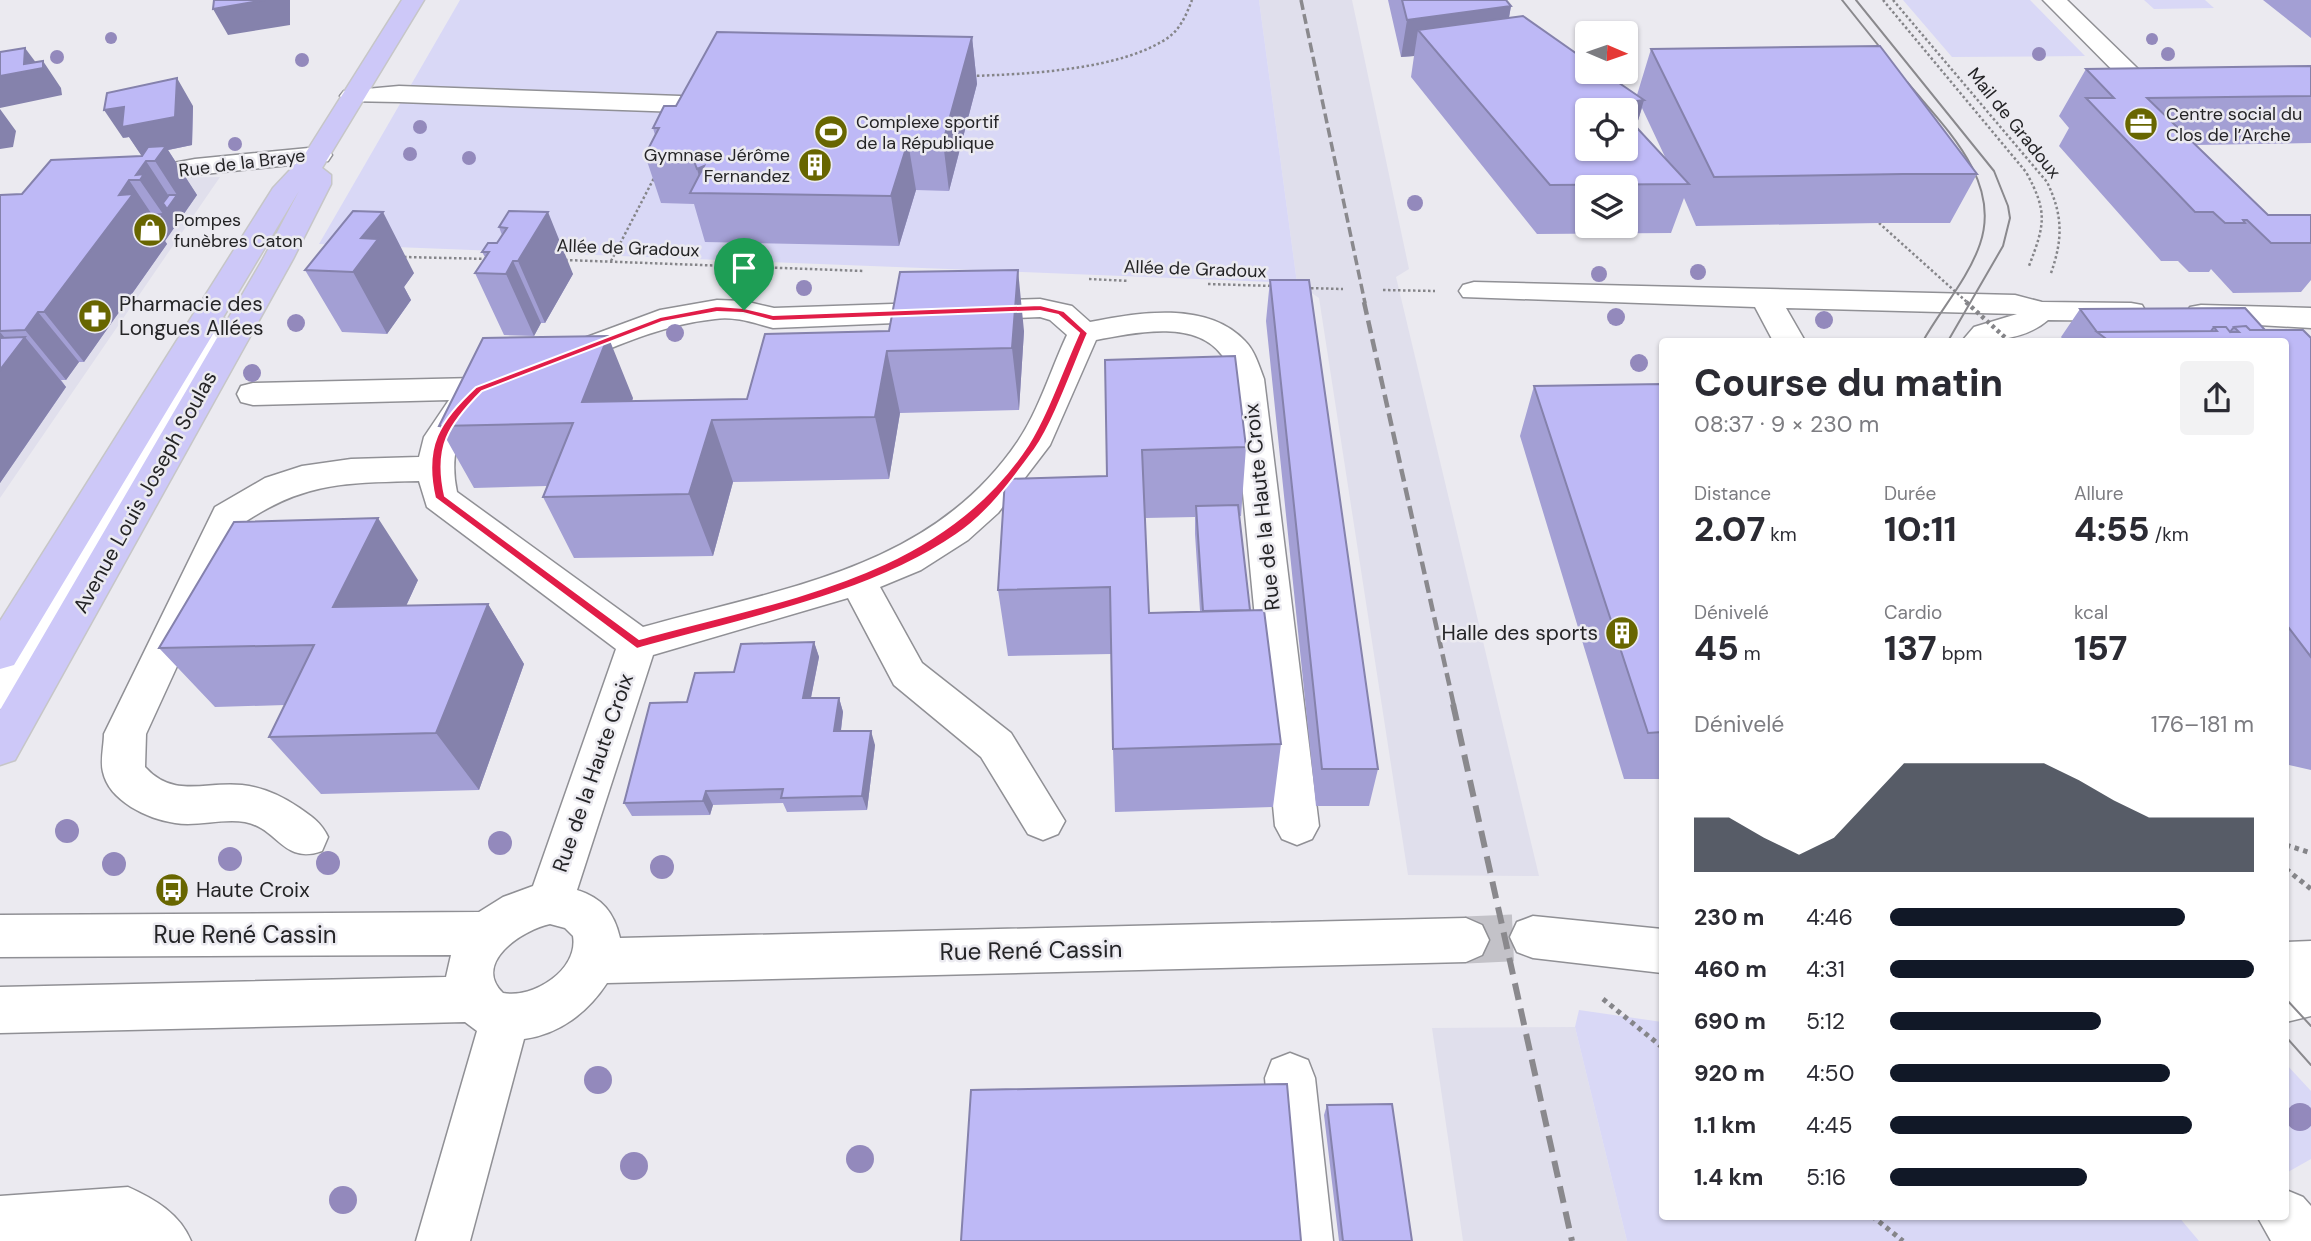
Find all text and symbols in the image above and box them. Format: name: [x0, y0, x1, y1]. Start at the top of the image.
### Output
north arrow: [1575, 21, 1638, 84]
map controls: [1575, 21, 1638, 238]
street label: Mail de Gradoux: [1962, 63, 2066, 183]
button: locate: [1575, 98, 1638, 161]
place label: Centre social du Clos de l’Arche: [2166, 102, 2302, 147]
office icon: Centre social du Clos de l’Arche: [2122, 105, 2160, 143]
place label: Complexe sportif de la République: [856, 110, 999, 155]
sports icon: Complexe sportif de la République: [812, 113, 850, 151]
street label: Rue de la Braye: [177, 143, 307, 183]
place label: Gymnase Jérôme Fernandez: [644, 143, 790, 188]
building icon: Gymnase Jérôme Fernandez: [796, 146, 834, 184]
button: layers: [1575, 175, 1638, 238]
place label: Pompes funèbres Caton: [174, 208, 303, 253]
shop icon: Pompes funèbres Caton: [131, 211, 169, 249]
street label: Allée de Gradoux: [556, 234, 700, 262]
pin: [714, 238, 774, 310]
icon: arrive: [725, 249, 763, 287]
street label: Allée de Gradoux: [1123, 255, 1267, 283]
place label: Pharmacie des Longues Allées: [119, 290, 264, 342]
pharmacy icon: Pharmacie des Longues Allées: [76, 297, 114, 335]
text: Course du matin: [1694, 358, 2003, 408]
button: share: [2180, 361, 2254, 435]
street label: Avenue Louis Joseph Soulas: [67, 366, 223, 618]
street label: Rue de la Haute Croix: [1237, 402, 1287, 612]
text: 08:37 · 9 × 230 m: [1694, 409, 1879, 439]
text: Distance: [1694, 481, 1771, 506]
text: Durée: [1884, 481, 1936, 506]
text: Allure: [2074, 481, 2123, 506]
text: 2.07: [1694, 506, 1765, 552]
text: 10:11: [1884, 506, 1957, 552]
text: 4:55: [2074, 506, 2150, 552]
text: km: [1765, 522, 1797, 547]
text: /km: [2150, 522, 2189, 547]
text: Dénivelé: [1694, 600, 1769, 625]
text: Cardio: [1884, 600, 1942, 625]
text: kcal: [2074, 600, 2108, 625]
building icon: Halle des sports: [1603, 614, 1641, 652]
place label: Halle des sports: [1441, 619, 1598, 647]
text: 45: [1694, 625, 1739, 671]
text: 137: [1884, 625, 1937, 671]
text: 157: [2074, 625, 2127, 671]
text: m: [1739, 641, 1761, 666]
text: bpm: [1937, 641, 1982, 666]
street label: Rue de la Haute Croix: [546, 670, 640, 876]
text: Dénivelé: [1694, 709, 1784, 739]
text: 176–181 m: [2151, 709, 2254, 739]
bus stop icon: Haute Croix: [153, 871, 191, 909]
place label: Haute Croix: [196, 876, 310, 904]
text: 230 m: [1694, 902, 1764, 932]
text: 4:46: [1806, 902, 1853, 932]
street label: Rue René Cassin: [154, 919, 336, 950]
street label: Rue René Cassin: [939, 933, 1123, 967]
text: 460 m: [1694, 954, 1767, 984]
text: 4:31: [1806, 954, 1845, 984]
text: 690 m: [1694, 1006, 1766, 1036]
text: 5:12: [1806, 1006, 1845, 1036]
text: 920 m: [1694, 1058, 1765, 1088]
text: 4:50: [1806, 1058, 1854, 1088]
text: 1.1 km: [1694, 1110, 1756, 1140]
text: 4:45: [1806, 1110, 1853, 1140]
text: 1.4 km: [1694, 1162, 1763, 1192]
text: 5:16: [1806, 1162, 1846, 1192]

